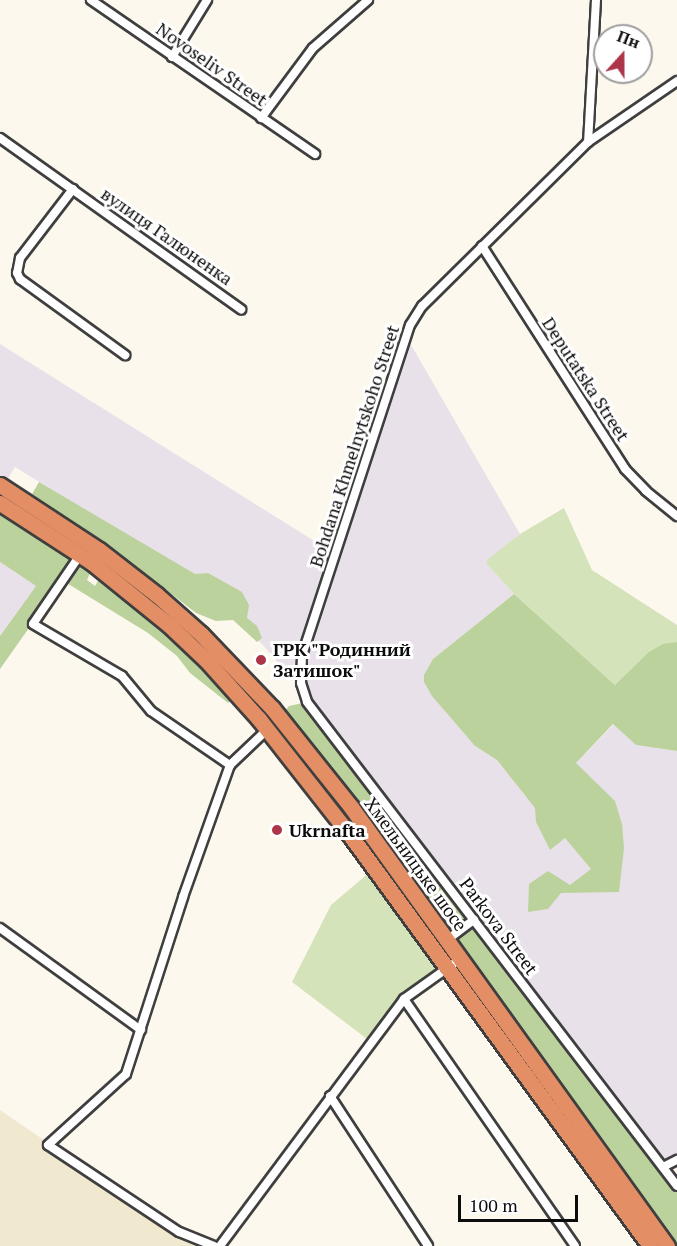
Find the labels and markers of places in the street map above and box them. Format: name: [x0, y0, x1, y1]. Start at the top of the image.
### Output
place label: ГРК "Родинний Затишок": [273, 639, 412, 682]
marker: ГРК "Родинний Затишок": [254, 653, 268, 667]
place label: Ukrnafta: [289, 819, 366, 841]
marker: Ukrnafta: [270, 823, 284, 837]

